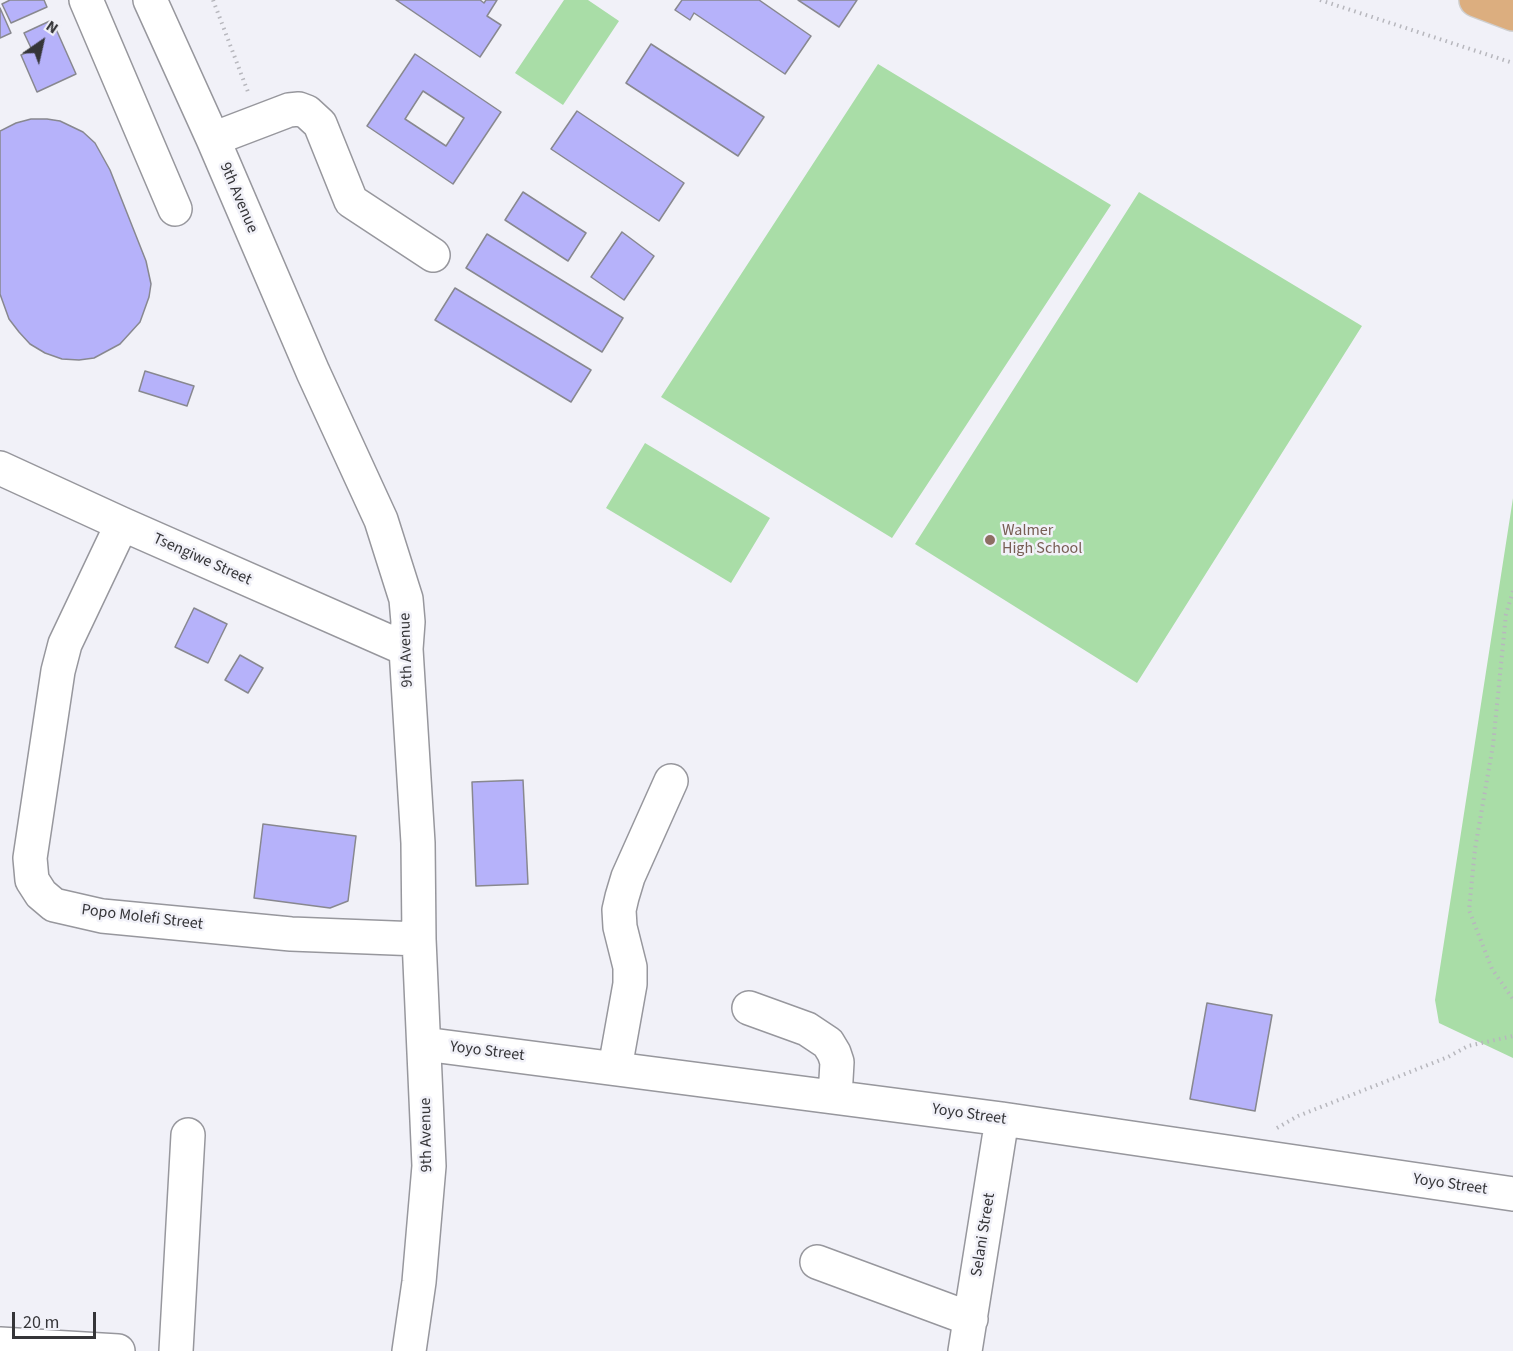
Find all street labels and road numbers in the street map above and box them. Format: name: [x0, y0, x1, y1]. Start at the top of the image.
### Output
street label: 9th Avenue: [215, 160, 261, 236]
street label: Tsengiwe Street: [150, 530, 254, 590]
street label: 9th Avenue: [396, 612, 418, 688]
street label: Popo Molefi Street: [80, 901, 204, 935]
street label: Yoyo Street: [449, 1038, 525, 1066]
street label: 9th Avenue: [417, 1098, 437, 1172]
street label: Yoyo Street: [931, 1100, 1007, 1130]
street label: Yoyo Street: [1412, 1170, 1488, 1200]
street label: Selani Street: [968, 1192, 1000, 1278]

